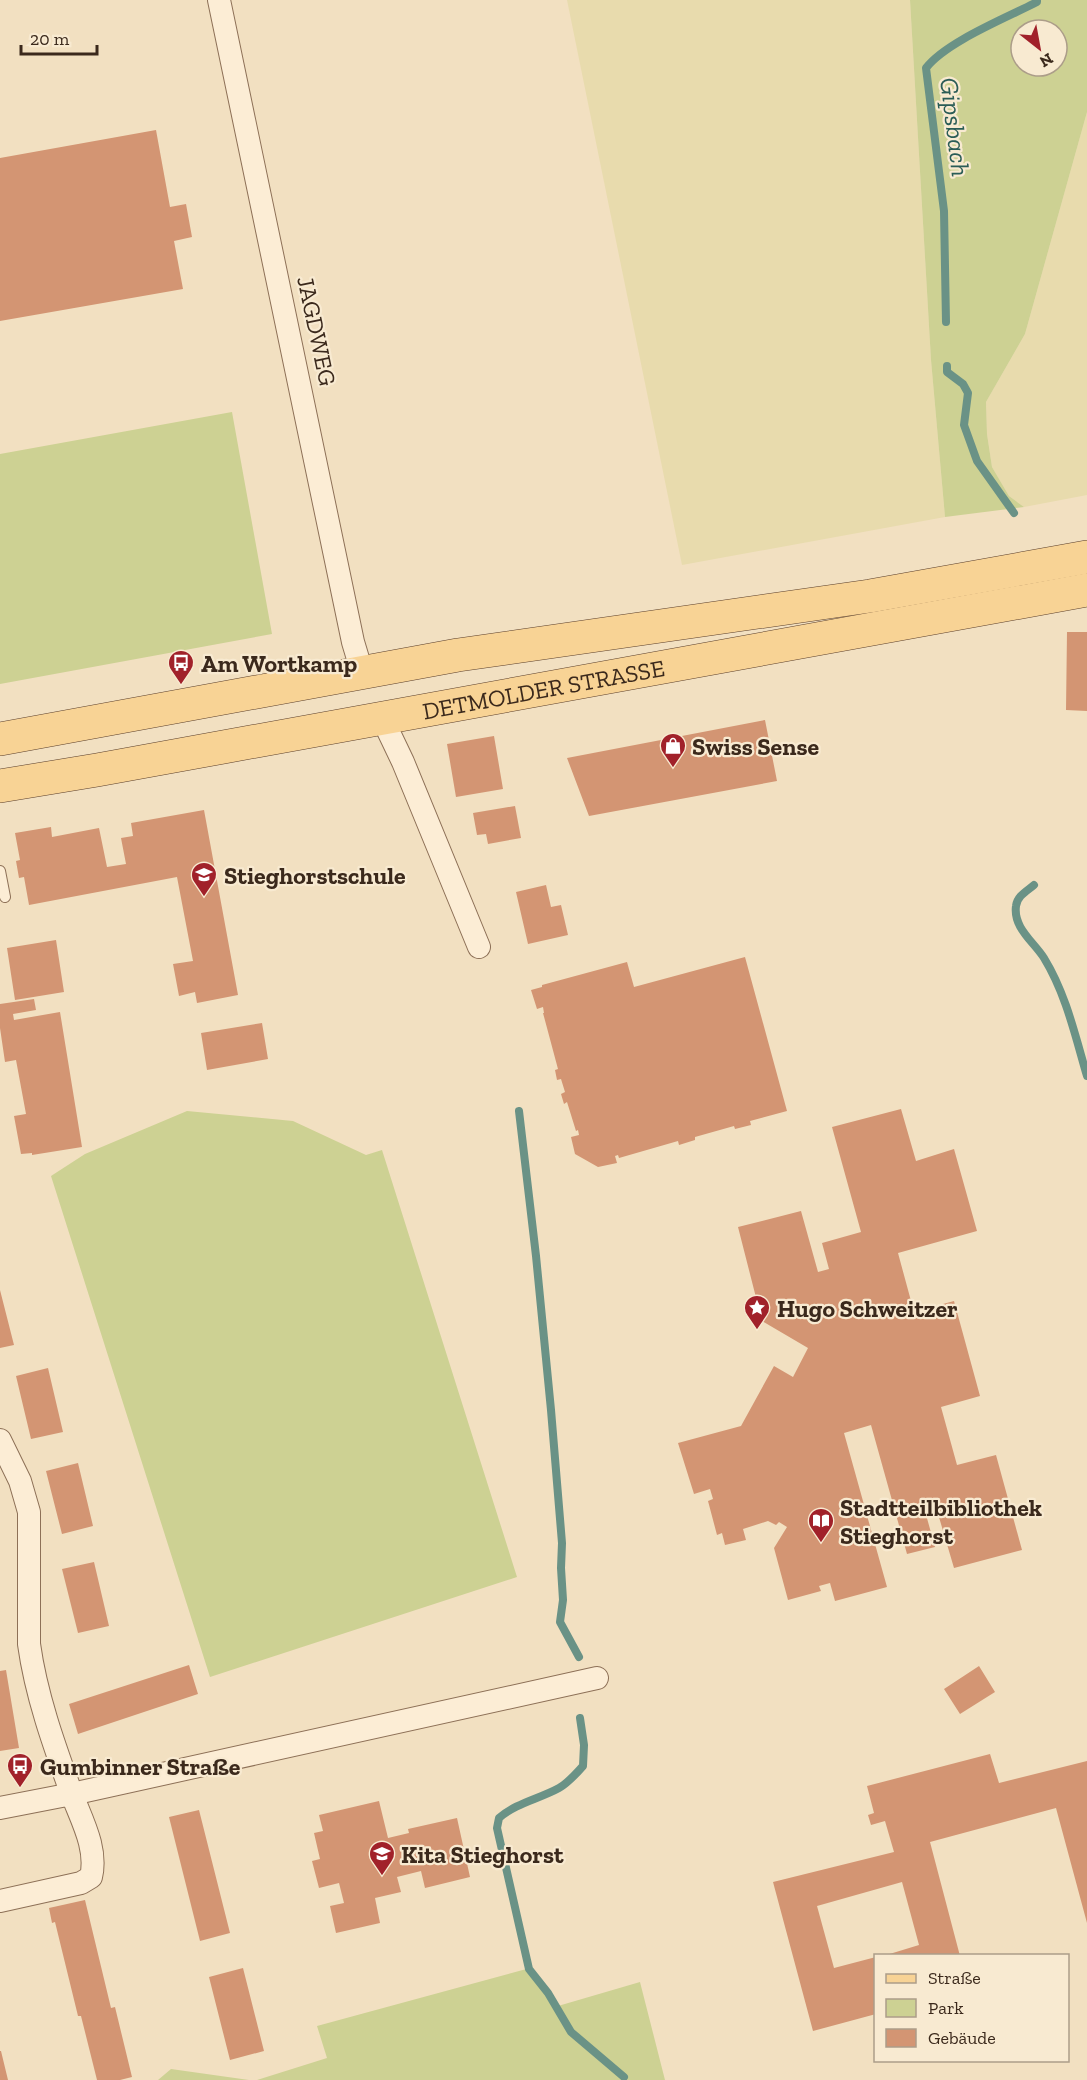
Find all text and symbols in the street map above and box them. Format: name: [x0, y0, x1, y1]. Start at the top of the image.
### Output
scale bar: [21, 18, 98, 56]
north arrow: [1009, 18, 1069, 78]
text: 20 m: [30, 28, 70, 50]
text: N: [1036, 49, 1057, 72]
water label: Gipsbach: [933, 76, 977, 178]
street label: JAGDWEG: [291, 274, 343, 388]
bus stop icon: Am Wortkamp: [166, 648, 196, 686]
place label: Am Wortkamp: [201, 649, 358, 678]
street label: DETMOLDER STRASSE: [420, 653, 667, 725]
shop icon: Swiss Sense: [658, 731, 688, 769]
place label: Swiss Sense: [692, 732, 819, 761]
school or university icon: Stieghorstschule: [189, 860, 219, 898]
place label: Stieghorstschule: [224, 861, 406, 890]
place icon: Hugo Schweitzer: [742, 1293, 772, 1331]
place label: Hugo Schweitzer: [777, 1294, 958, 1323]
place label: Stadtteilbibliothek Stieghorst: [840, 1493, 1042, 1550]
library icon: Stadtteilbibliothek Stieghorst: [806, 1506, 836, 1544]
bus stop icon: Gumbinner Straße: [5, 1751, 35, 1789]
place label: Gumbinner Straße: [40, 1752, 241, 1781]
school or university icon: Kita Stieghorst: [367, 1839, 397, 1877]
place label: Kita Stieghorst: [401, 1840, 564, 1869]
legend: [874, 1954, 1069, 2062]
text: Straße: [928, 1967, 981, 1989]
text: Park: [928, 1997, 964, 2019]
text: Gebäude: [928, 2027, 996, 2049]

